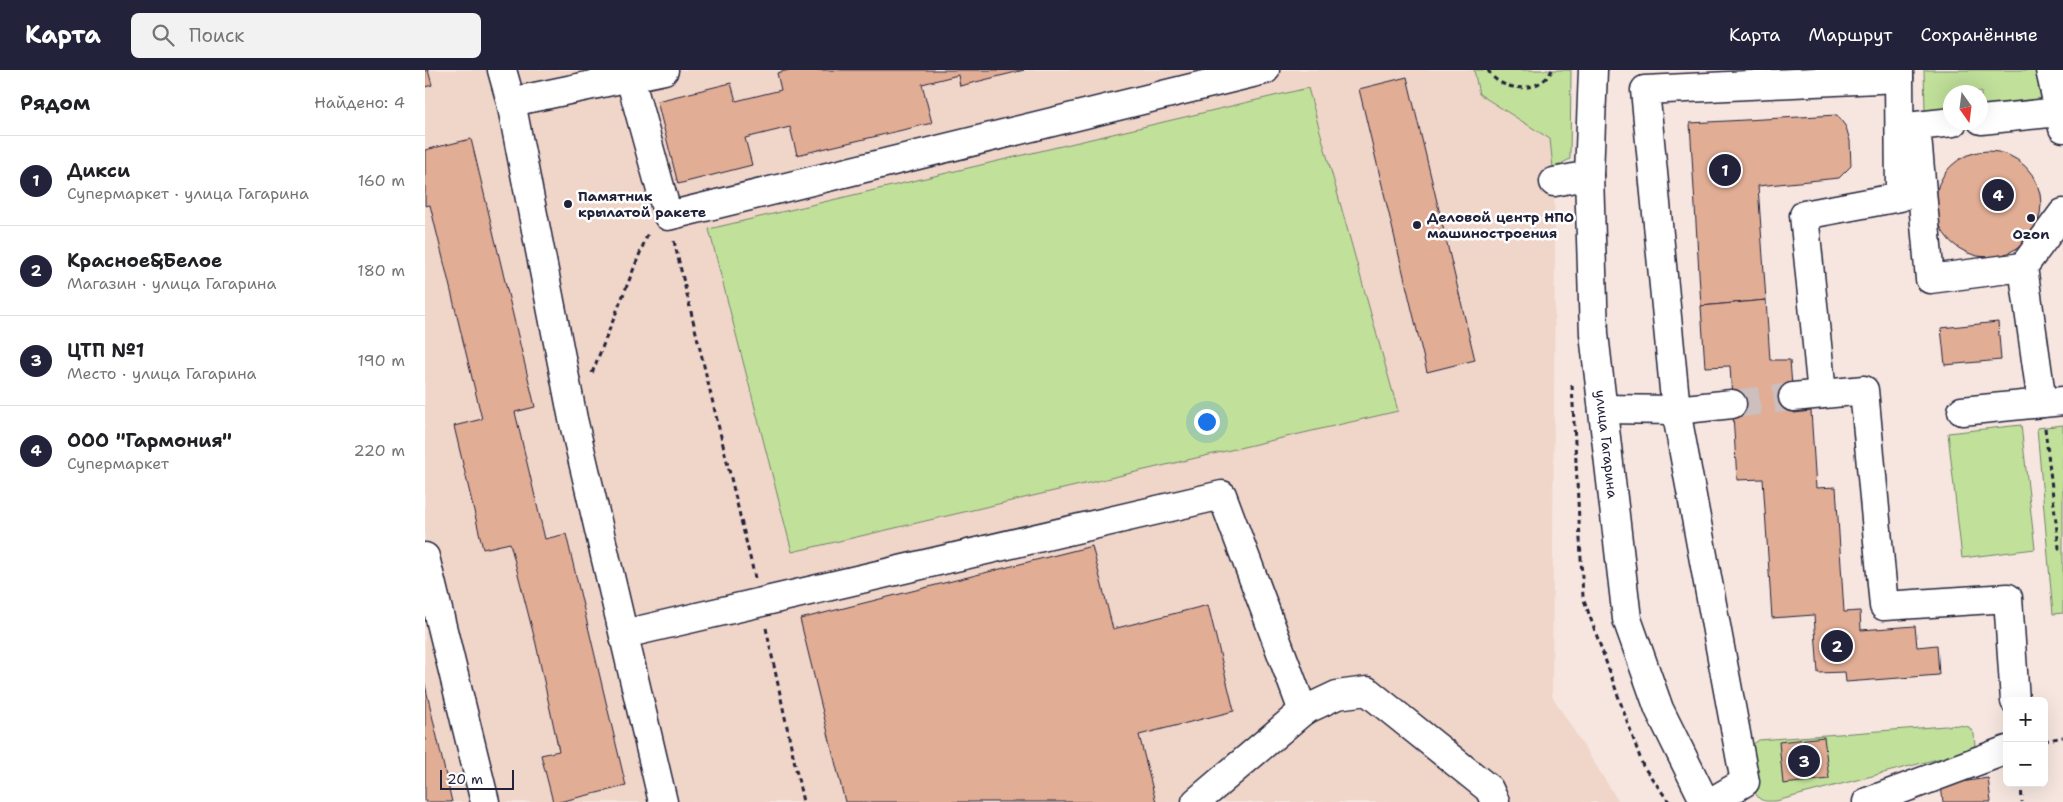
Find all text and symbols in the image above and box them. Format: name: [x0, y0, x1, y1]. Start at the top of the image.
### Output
search box: [131, 13, 481, 58]
text: Карта: [25, 19, 101, 51]
icon: search: [149, 21, 177, 49]
text: Поиск: [189, 23, 244, 48]
text: Карта: [1729, 23, 1780, 47]
text: Маршрут: [1808, 23, 1892, 47]
text: Сохранённые: [1920, 23, 2038, 47]
north arrow: [1943, 85, 1988, 130]
text: Рядом: [20, 89, 90, 117]
text: Найдено: 4: [314, 92, 405, 113]
pin: 1: [1709, 151, 1741, 189]
text: Дикси: [67, 158, 130, 183]
text: 1: [32, 170, 40, 191]
text: 160 m: [358, 170, 405, 191]
pin: 4: [1982, 176, 2014, 214]
text: Супермаркет · улица Гагарина: [67, 183, 309, 204]
place label: Памятник крылатой ракете: [578, 187, 706, 221]
marker: Памятник крылатой ракете: [562, 198, 574, 210]
place label: Деловой центр НПО машиностроения: [1427, 208, 1574, 242]
marker: Ozon: [2025, 212, 2037, 224]
marker: Деловой центр НПО машиностроения: [1411, 219, 1423, 231]
place label: Ozon: [2013, 225, 2049, 243]
text: Красное&Белое: [67, 248, 222, 273]
text: 2: [30, 260, 42, 281]
text: 180 m: [357, 260, 405, 281]
text: Магазин · улица Гагарина: [67, 273, 276, 294]
text: ЦТП №1: [67, 338, 144, 363]
text: 3: [30, 350, 42, 371]
text: 190 m: [358, 350, 405, 371]
text: Место · улица Гагарина: [67, 363, 256, 384]
street label: улица Гагарина: [1592, 389, 1622, 500]
your location: [1194, 409, 1220, 435]
text: ООО "Гармония": [67, 428, 232, 453]
text: 4: [30, 440, 42, 461]
text: 220 m: [353, 440, 405, 461]
text: Супермаркет: [67, 453, 169, 474]
pin: 2: [1821, 627, 1853, 665]
map controls: [2003, 697, 2048, 787]
button: +: [2003, 697, 2048, 742]
pin: 3: [1788, 742, 1820, 780]
button: −: [2003, 742, 2048, 787]
scale bar: [440, 767, 514, 790]
text: 20 m: [447, 770, 483, 788]

